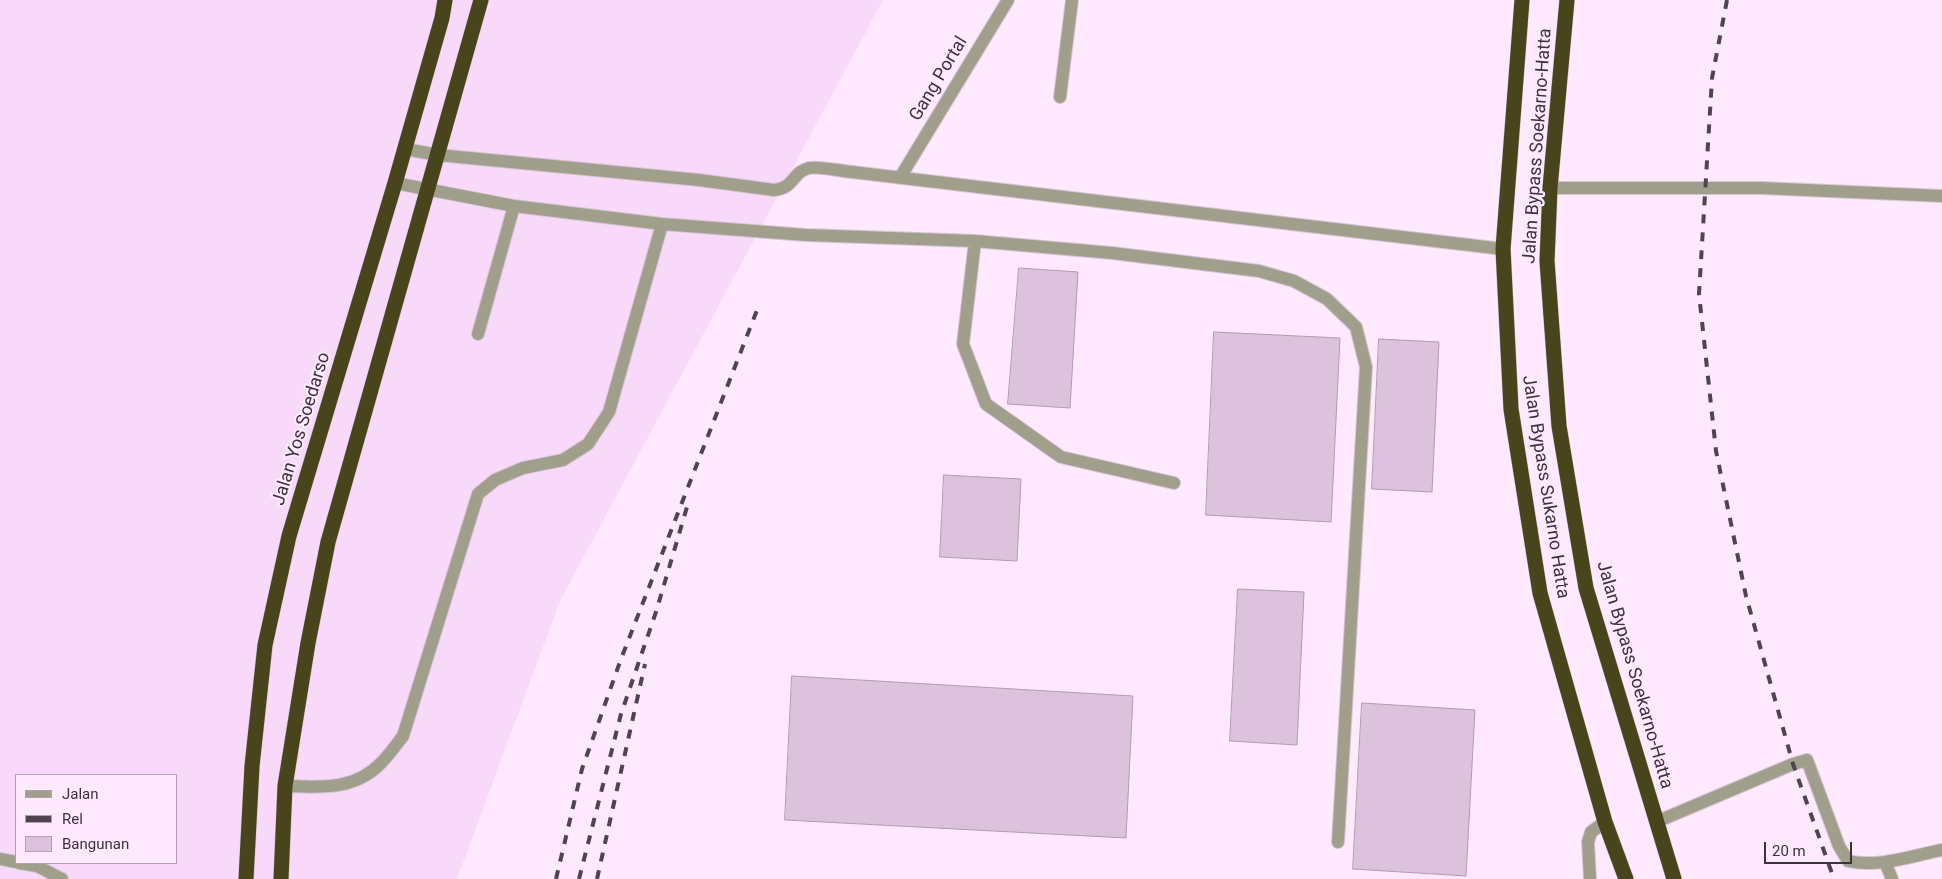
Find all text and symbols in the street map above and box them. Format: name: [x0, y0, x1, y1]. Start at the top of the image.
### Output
street label: Jalan Bypass Soekarno-Hatta: [1519, 28, 1557, 264]
street label: Gang Portal: [905, 33, 973, 125]
street label: Jalan Yos Soedarso: [268, 350, 336, 508]
street label: Jalan Bypass Sukarno Hatta: [1517, 374, 1573, 600]
street label: Jalan Bypass Soekarno-Hatta: [1591, 559, 1677, 791]
legend: [15, 774, 178, 864]
text: Jalan: [62, 785, 99, 803]
text: Rel: [62, 810, 83, 828]
scale bar: [1767, 832, 1854, 864]
text: Bangunan: [62, 835, 129, 853]
text: 20 m: [1772, 842, 1806, 860]

